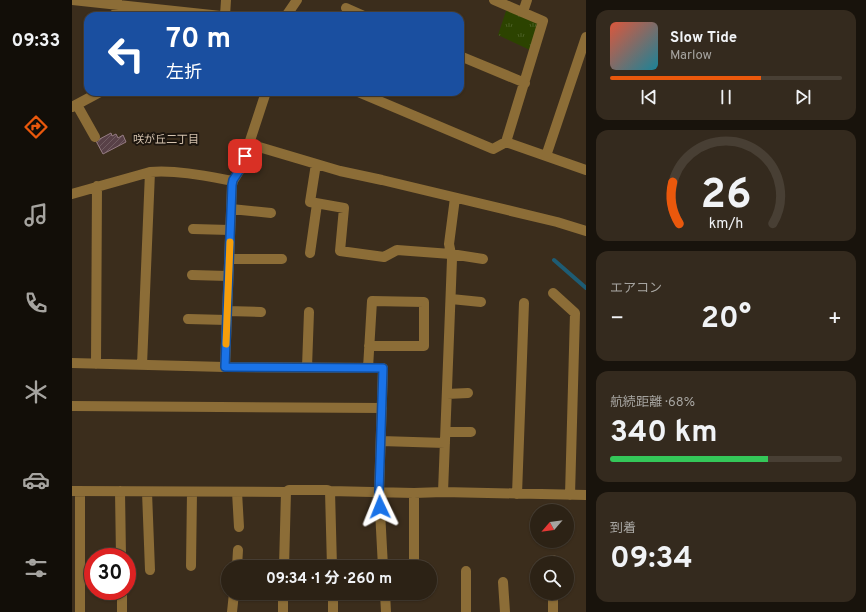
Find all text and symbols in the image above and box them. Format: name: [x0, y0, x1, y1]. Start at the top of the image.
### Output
text: 70 m: [166, 22, 231, 58]
icon: left: [100, 28, 152, 80]
text: Slow Tide: [670, 29, 737, 48]
text: 09:33: [12, 30, 60, 53]
text: Marlow: [670, 48, 712, 64]
text: 左折: [166, 62, 202, 85]
icon: previous: [638, 86, 660, 108]
icon: pause: [715, 86, 737, 108]
icon: next: [792, 86, 814, 108]
icon: directions: [22, 113, 50, 141]
district label: 咲が丘二丁目: [133, 133, 199, 147]
pin: [228, 139, 262, 173]
icon: arrive: [234, 145, 256, 167]
text: 26: [701, 169, 752, 222]
icon: music: [22, 201, 50, 229]
text: km/h: [709, 214, 743, 232]
text: エアコン: [610, 281, 662, 297]
icon: phone: [22, 289, 50, 317]
text: 20°: [701, 301, 751, 338]
text: −: [610, 306, 624, 333]
text: +: [828, 306, 842, 333]
icon: climate: [22, 378, 50, 406]
text: 航続距離 · 68%: [610, 395, 695, 411]
text: 340 km: [610, 415, 718, 452]
icon: car: [22, 466, 50, 494]
position arrow: [359, 486, 401, 528]
north arrow: [530, 504, 574, 548]
map controls: [530, 504, 574, 600]
text: 到着: [610, 521, 636, 537]
text: 09:34: [610, 541, 693, 578]
speed limit sign: 30: [84, 548, 136, 600]
icon: filters: [22, 554, 50, 582]
button: search: [530, 556, 574, 600]
text: 09:34 · 1 分 · 260 m: [266, 570, 392, 589]

